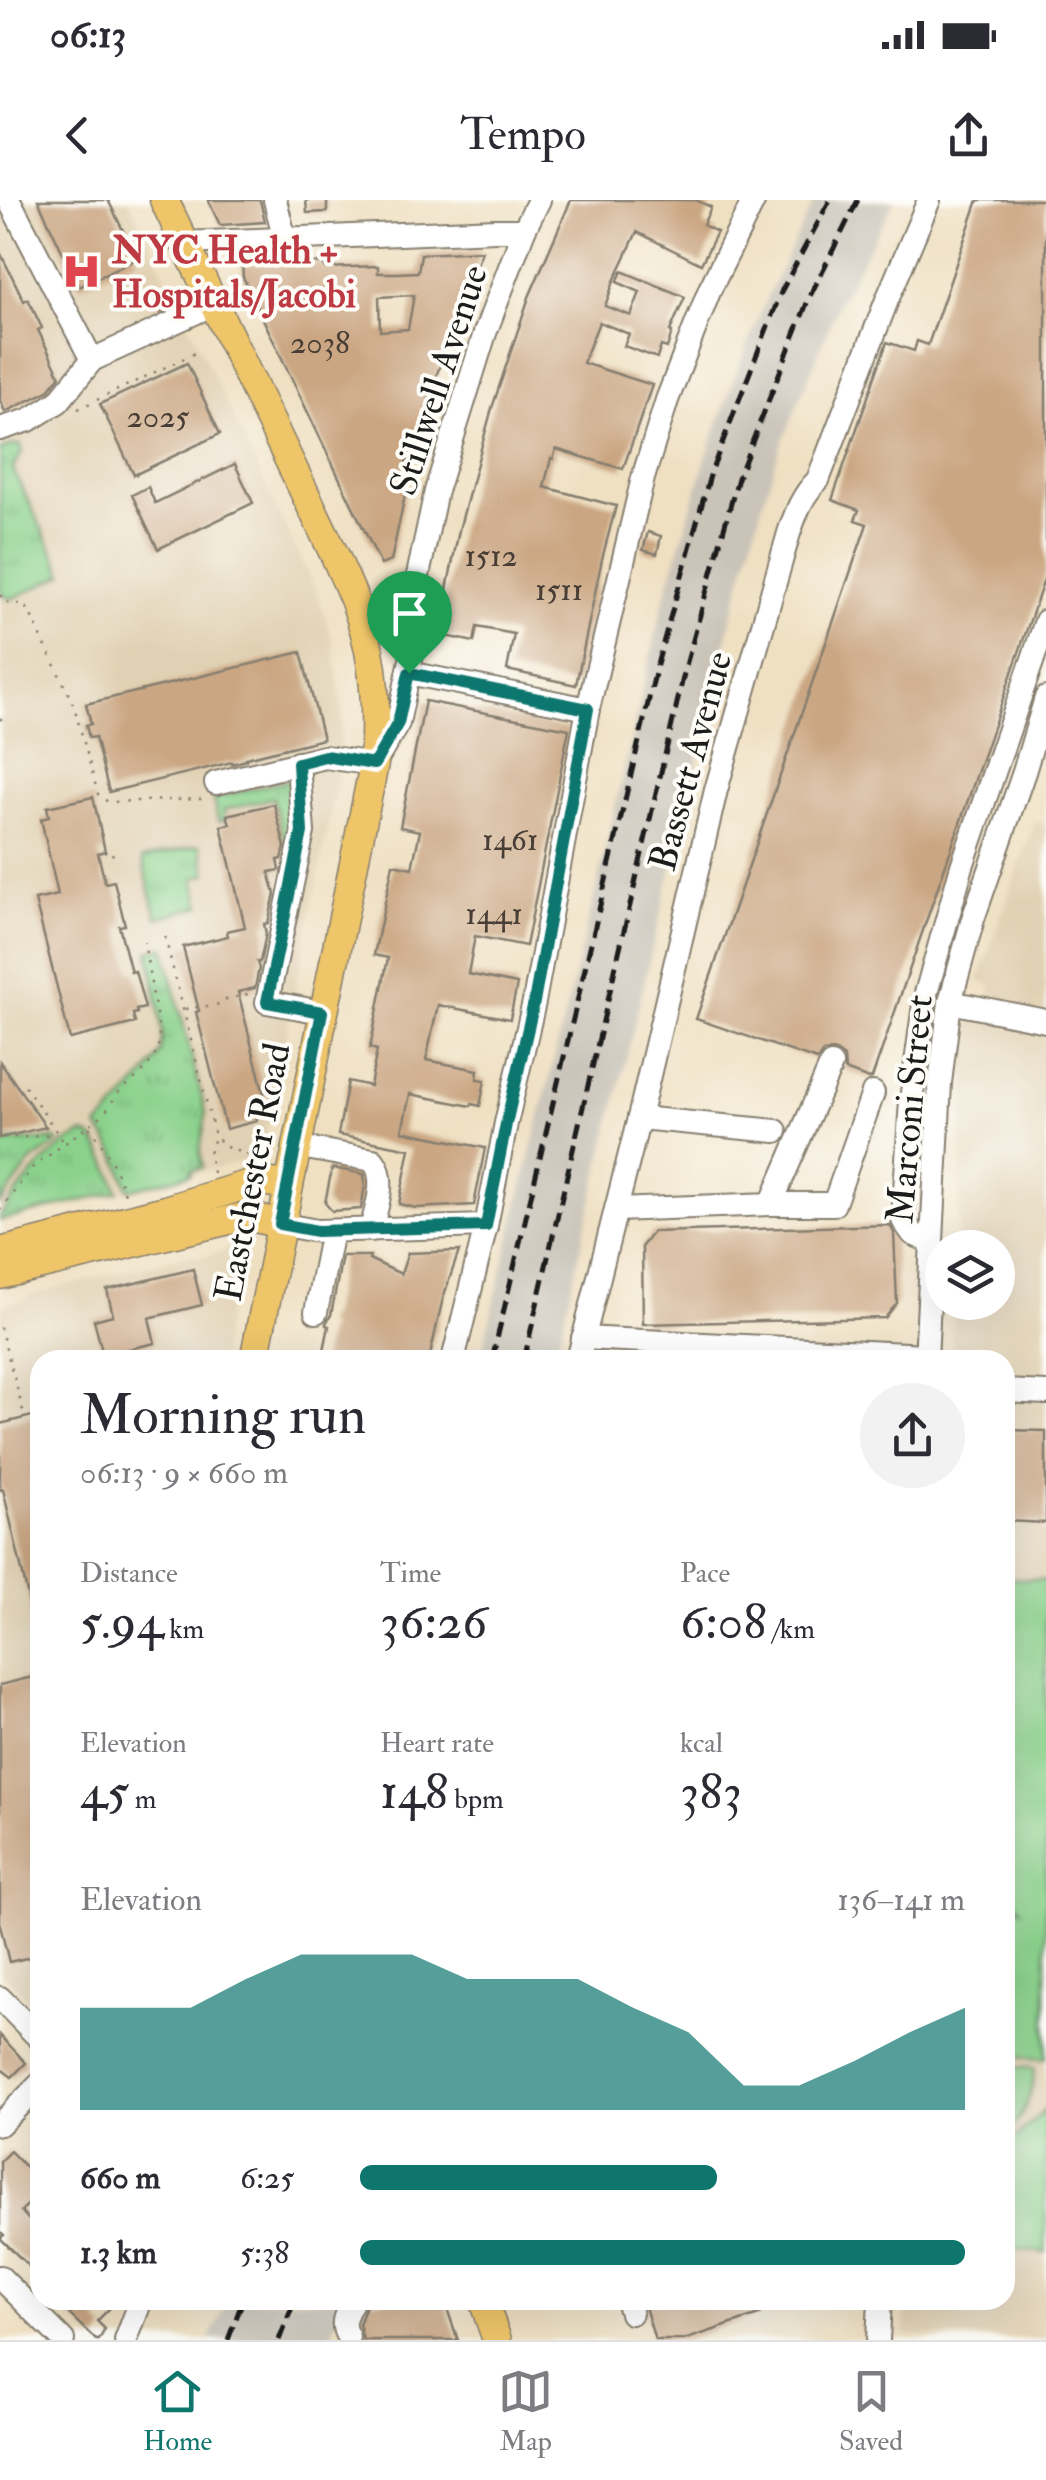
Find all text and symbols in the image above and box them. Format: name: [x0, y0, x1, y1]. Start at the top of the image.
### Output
text: 06:13: [50, 11, 126, 59]
text: Tempo: [460, 107, 586, 163]
icon: back: [50, 108, 105, 163]
icon: share: [941, 108, 996, 163]
place label: NYC Health + Hospitals/Jacobi: [111, 227, 356, 319]
hospital icon: NYC Health + Hospitals/Jacobi: [61, 251, 103, 293]
street label: Stillwell Avenue: [379, 259, 499, 502]
house number: 2038: [290, 323, 350, 363]
house number: 2025: [127, 397, 189, 437]
house number: 1512: [464, 536, 518, 576]
house number: 1511: [535, 570, 583, 610]
pin: [367, 571, 452, 674]
icon: arrive: [382, 586, 437, 641]
street label: Bassett Avenue: [639, 646, 743, 876]
house number: 1461: [482, 820, 538, 860]
house number: 1441: [465, 894, 523, 934]
street label: Marconi Street: [876, 993, 944, 1225]
street label: Eastchester Road: [204, 1039, 302, 1305]
map controls: [925, 1230, 1015, 1320]
button: layers: [925, 1230, 1015, 1320]
text: Morning run: [80, 1381, 366, 1450]
button: share: [860, 1383, 965, 1488]
text: 06:13 · 9 × 660 m: [80, 1453, 288, 1493]
text: Distance: [80, 1556, 178, 1591]
text: Time: [380, 1556, 441, 1591]
text: Pace: [680, 1556, 730, 1591]
text: 5.94: [80, 1591, 163, 1654]
text: 36:26: [380, 1591, 487, 1654]
text: 6:08: [680, 1591, 767, 1654]
text: km: [163, 1612, 204, 1647]
text: /km: [767, 1612, 815, 1647]
text: Elevation: [80, 1726, 187, 1761]
text: Heart rate: [380, 1726, 494, 1761]
text: kcal: [680, 1726, 723, 1761]
text: 45: [80, 1761, 129, 1824]
text: 148: [380, 1761, 448, 1824]
text: 383: [680, 1761, 742, 1824]
text: m: [129, 1782, 157, 1817]
text: bpm: [448, 1782, 504, 1817]
text: Elevation: [80, 1880, 202, 1920]
text: 136–141 m: [837, 1880, 965, 1920]
text: 660 m: [80, 2158, 160, 2198]
text: 6:25: [240, 2158, 294, 2198]
text: 1.3 km: [80, 2233, 157, 2273]
text: 5:38: [240, 2233, 289, 2273]
tab: Home: [143, 2364, 212, 2459]
tab: Map: [498, 2364, 553, 2459]
tab: Saved: [839, 2364, 903, 2459]

